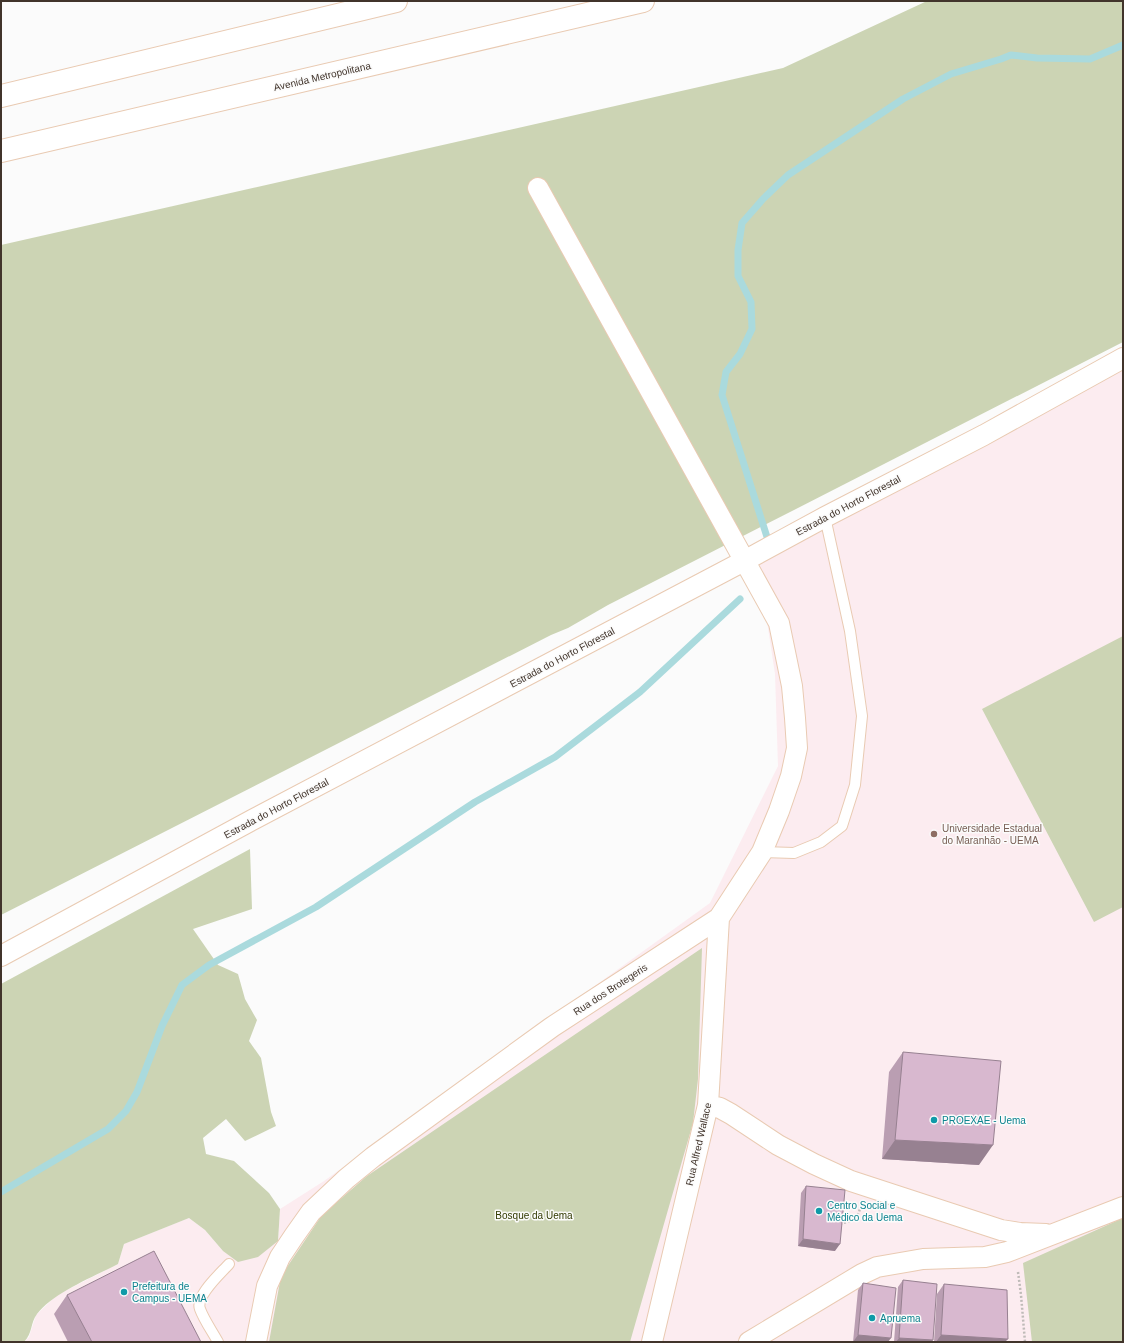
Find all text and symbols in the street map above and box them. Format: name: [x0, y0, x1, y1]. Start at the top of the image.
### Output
street label: Avenida Metropolitana: [272, 60, 372, 93]
street label: Estrada do Horto Florestal: [794, 473, 902, 538]
street label: Estrada do Horto Florestal: [508, 625, 616, 690]
street label: Estrada do Horto Florestal: [222, 776, 330, 841]
place label: Universidade Estadual do Maranhão - UEMA: [942, 823, 1042, 846]
marker: Universidade Estadual do Maranhão - UEMA: [929, 829, 939, 839]
street label: Rua dos Brotegeris: [571, 961, 649, 1017]
street label: Rua Alfred Wallace: [684, 1101, 713, 1187]
marker: PROEXAE - Uema: [929, 1115, 939, 1125]
place label: PROEXAE - Uema: [942, 1115, 1026, 1126]
place label: Centro Social e Médico da Uema: [827, 1200, 903, 1223]
marker: Centro Social e Médico da Uema: [814, 1206, 824, 1216]
park label: Bosque da Uema: [495, 1210, 573, 1221]
place label: Prefeitura de Campus - UEMA: [132, 1281, 207, 1304]
marker: Prefeitura de Campus - UEMA: [119, 1287, 129, 1297]
marker: Apruema: [867, 1313, 877, 1323]
place label: Apruema: [880, 1313, 921, 1324]

